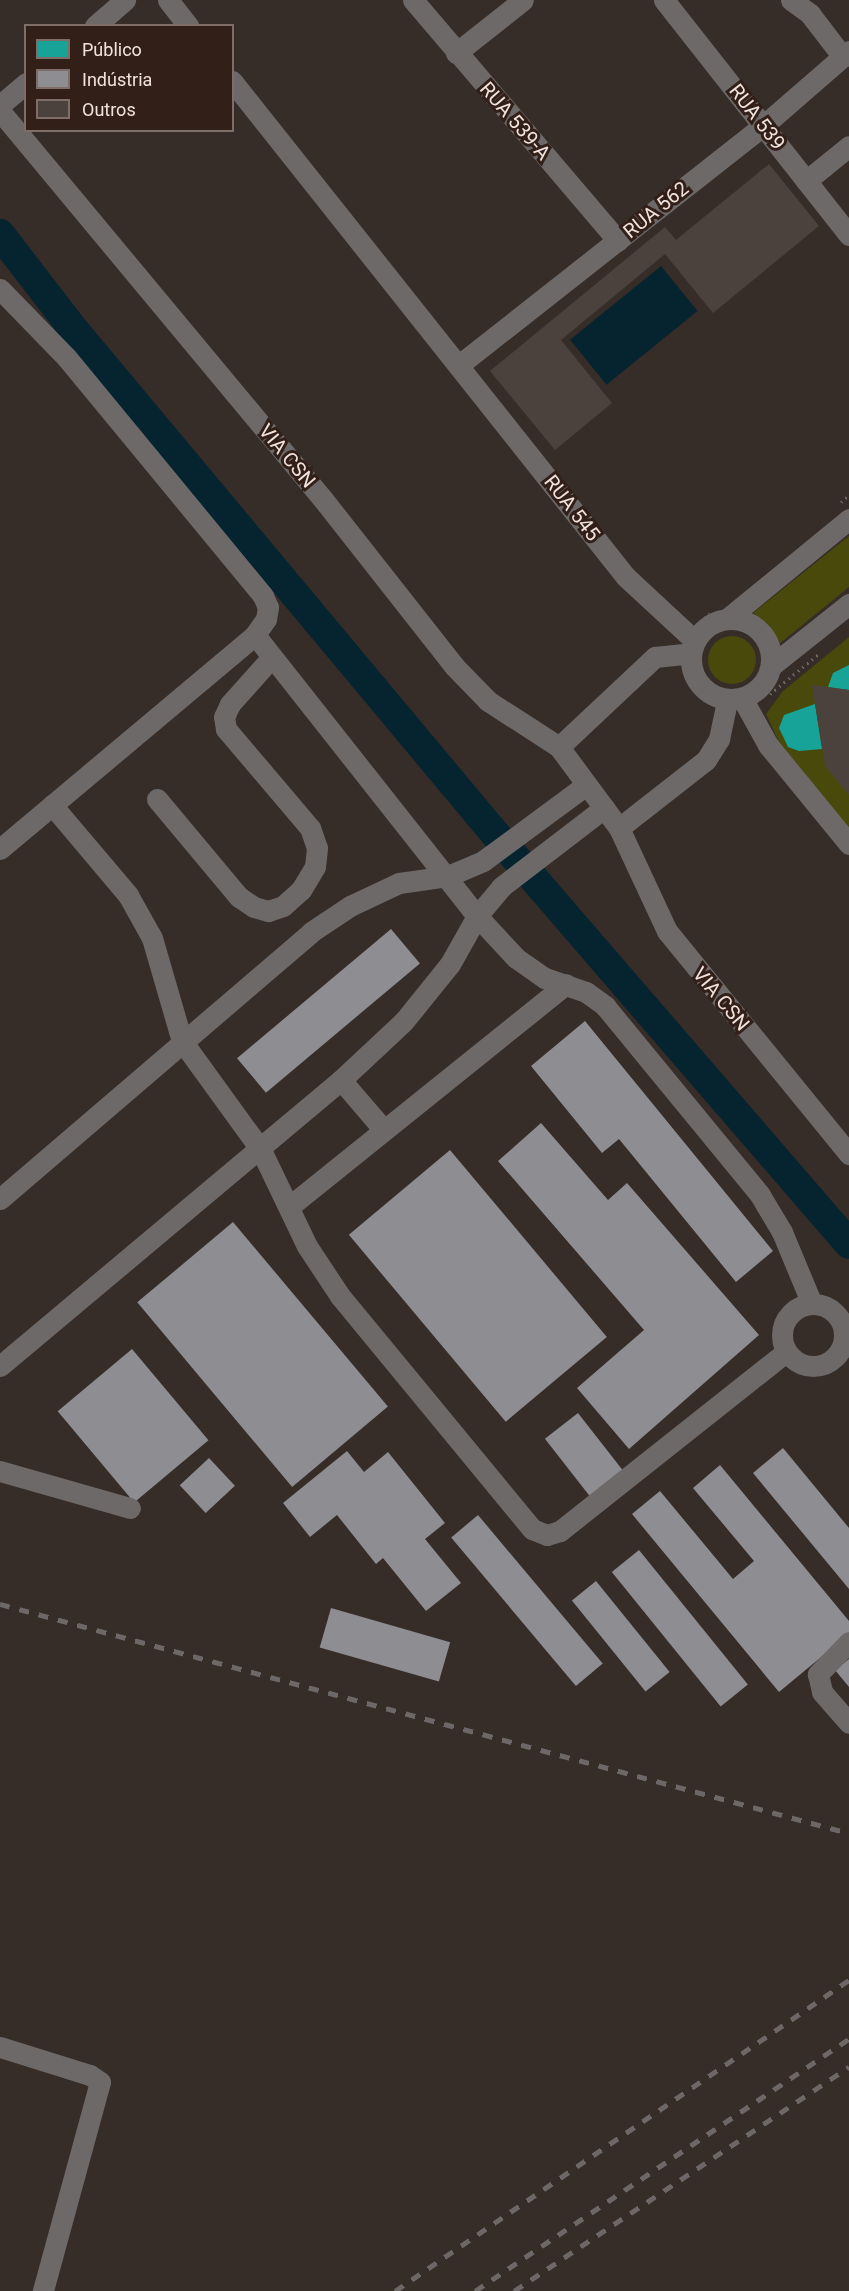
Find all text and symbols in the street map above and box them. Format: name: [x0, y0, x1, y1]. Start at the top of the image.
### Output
legend: [24, 24, 234, 132]
text: Público: [82, 39, 142, 60]
text: Indústria: [82, 69, 152, 90]
street label: RUA 539-A: [475, 77, 555, 165]
street label: RUA 539: [724, 79, 790, 155]
text: Outros: [82, 99, 136, 120]
street label: RUA 562: [619, 177, 693, 243]
street label: VIA CSN: [254, 419, 320, 493]
street label: RUA 545: [539, 470, 605, 546]
street label: VIA CSN: [688, 962, 754, 1036]

